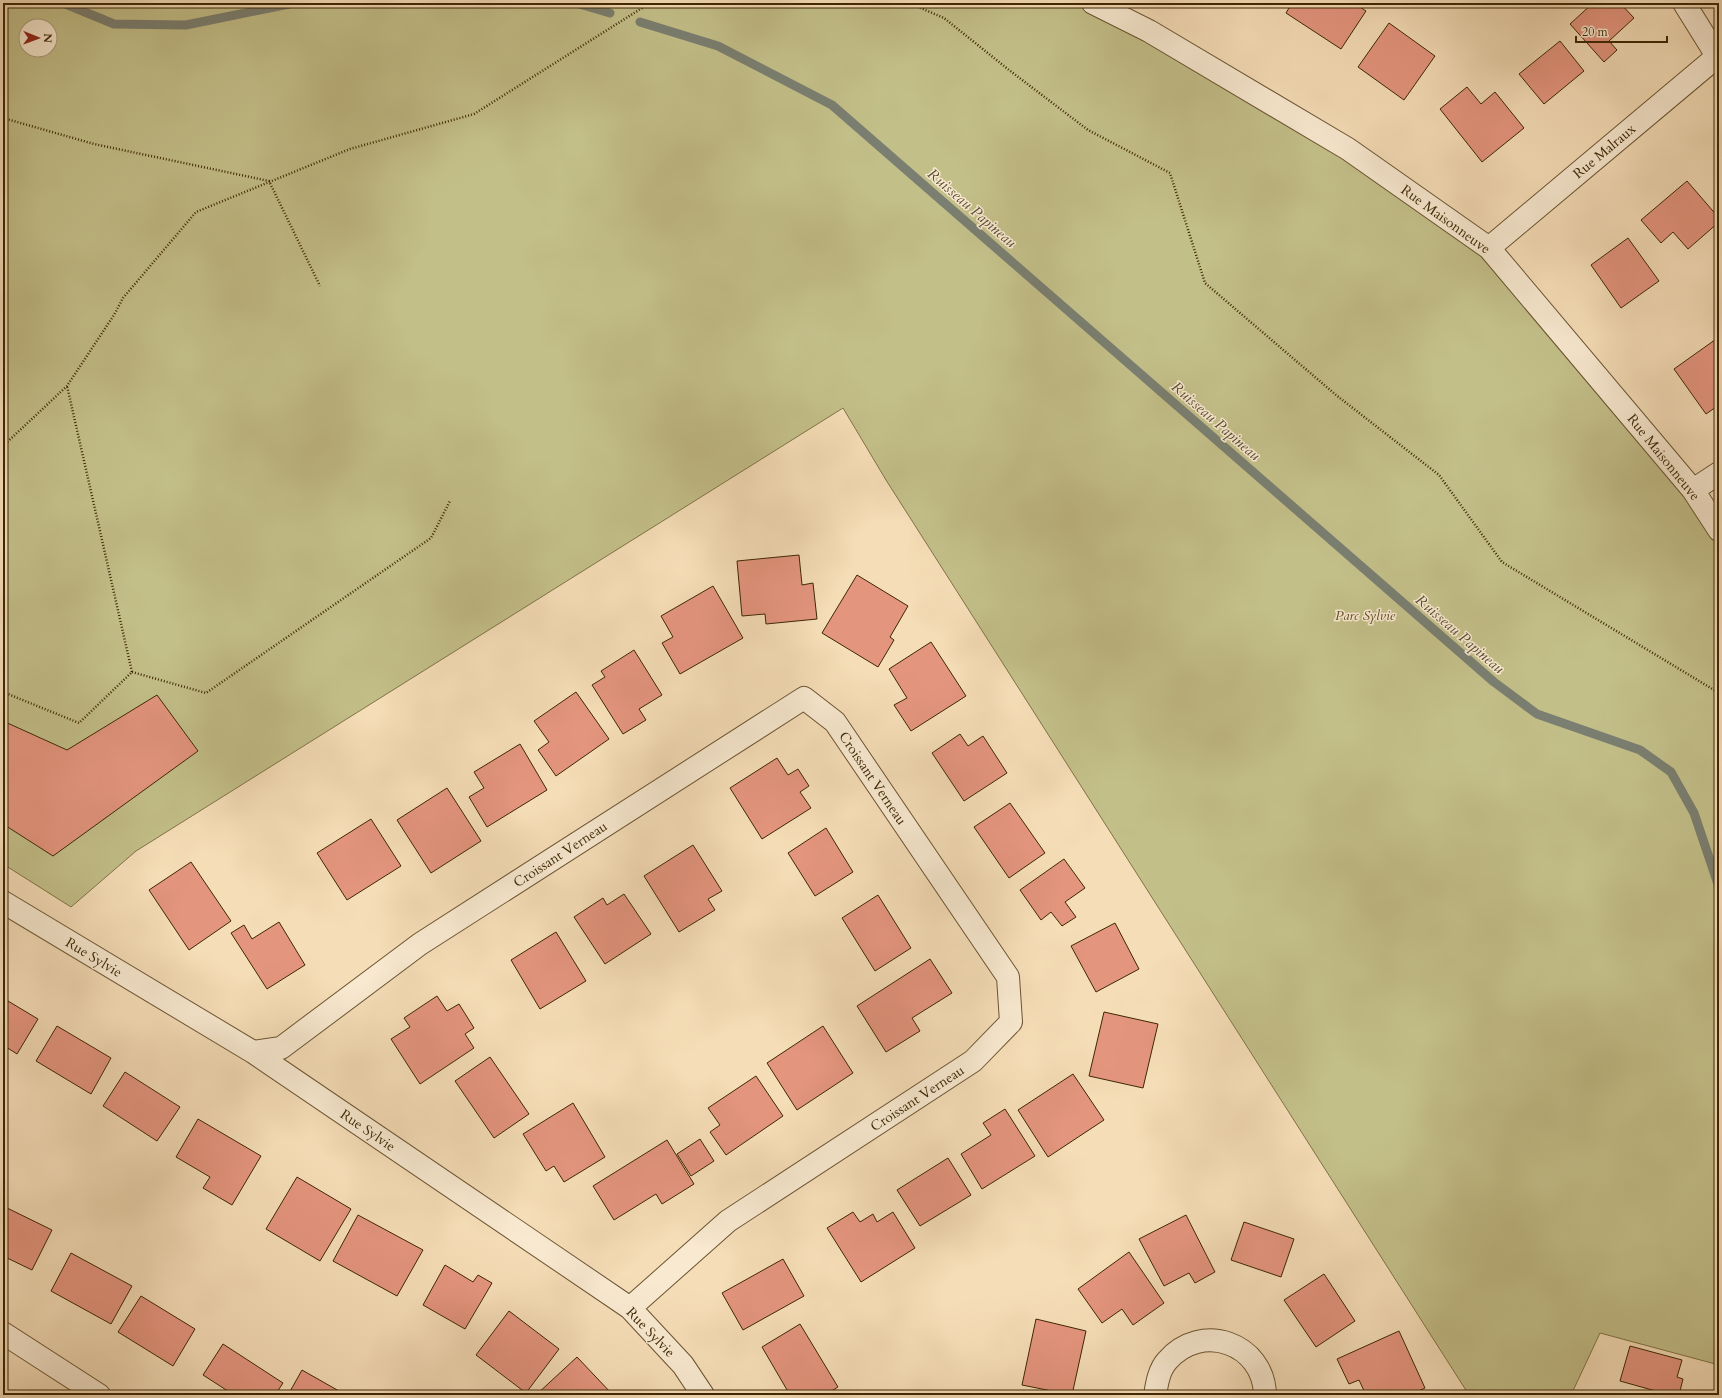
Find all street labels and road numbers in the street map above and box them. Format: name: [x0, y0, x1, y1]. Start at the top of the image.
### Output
street label: Rue Malraux: [1569, 120, 1640, 183]
street label: Rue Maisonneuve: [1397, 180, 1494, 258]
street label: Rue Maisonneuve: [1623, 410, 1704, 505]
street label: Croissant Verneau: [834, 728, 911, 829]
street label: Croissant Verneau: [510, 817, 611, 892]
street label: Rue Sylvie: [62, 933, 126, 982]
street label: Croissant Verneau: [867, 1061, 968, 1136]
street label: Rue Sylvie: [336, 1105, 399, 1156]
street label: Rue Sylvie: [622, 1303, 679, 1362]

